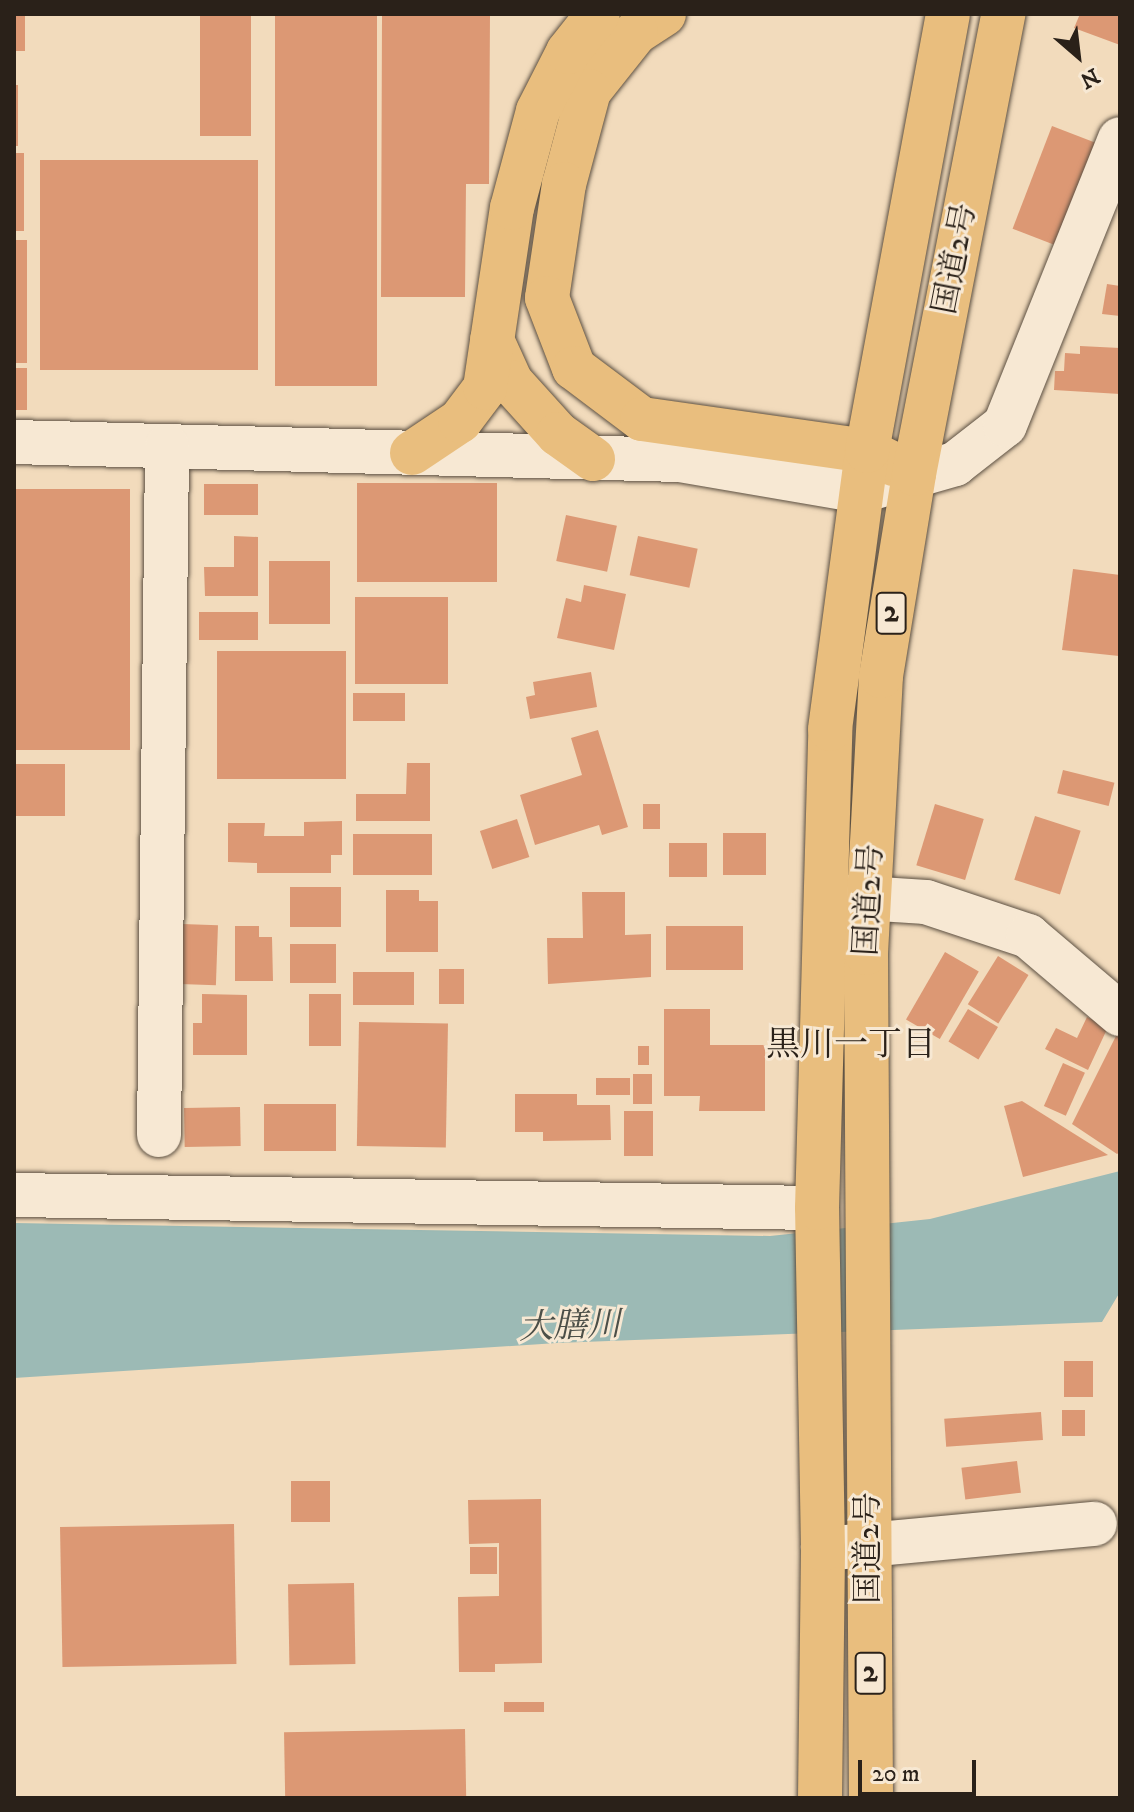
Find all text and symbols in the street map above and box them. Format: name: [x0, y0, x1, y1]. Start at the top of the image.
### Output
north arrow: [1038, 16, 1118, 96]
text: N: [1075, 61, 1104, 94]
street label: 国道2号: [926, 201, 986, 317]
road number: 2: [875, 587, 907, 639]
street label: 国道2号: [848, 843, 892, 957]
district label: 黒川一丁目: [766, 1026, 936, 1066]
water label: 大膳川: [518, 1305, 622, 1349]
street label: 国道2号: [850, 1492, 888, 1604]
road number: 2: [854, 1647, 886, 1699]
scale bar: [862, 1744, 980, 1794]
text: 20 m: [872, 1759, 920, 1789]

